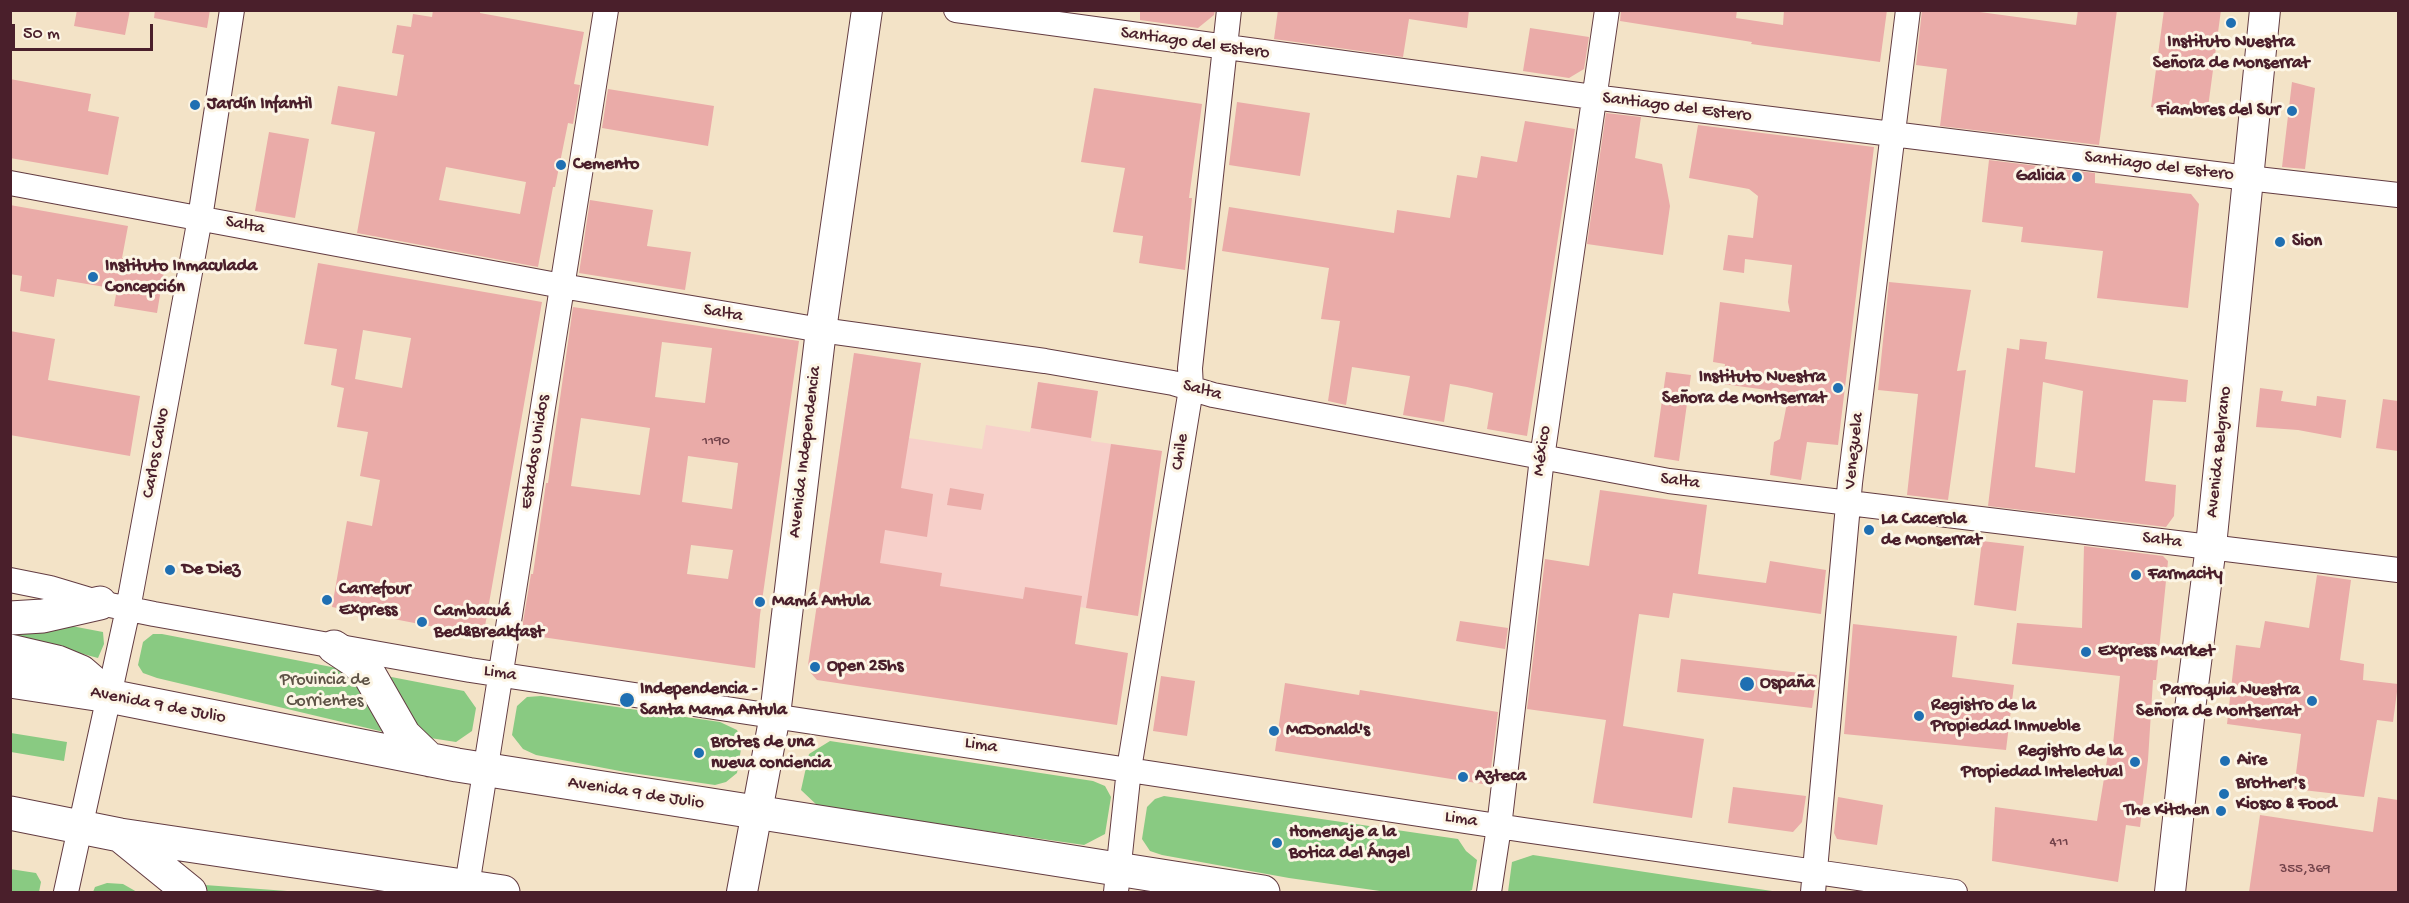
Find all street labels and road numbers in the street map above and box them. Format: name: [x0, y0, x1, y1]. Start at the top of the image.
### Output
street label: Santiago del Estero: [1119, 23, 1271, 65]
street label: Santiago del Estero: [1601, 88, 1753, 128]
street label: Santiago del Estero: [2083, 147, 2235, 187]
street label: Salta: [223, 212, 267, 240]
street label: Salta: [702, 300, 744, 328]
street label: Avenida Independencia: [785, 365, 827, 539]
street label: Salta: [1180, 375, 1224, 407]
street label: Avenida Belgrano: [2202, 385, 2238, 519]
street label: Estados Unidos: [516, 393, 556, 511]
street label: Carlos Calvo: [138, 406, 176, 500]
street label: Venezuela: [1840, 412, 1870, 490]
street label: México: [1529, 424, 1557, 478]
street label: Chile: [1167, 432, 1195, 472]
street label: Salta: [1659, 469, 1701, 495]
street label: Salta: [2141, 528, 2183, 554]
street label: Lima: [482, 661, 518, 687]
street label: Avenida 9 de Julio: [88, 682, 228, 730]
street label: Lima: [963, 733, 999, 759]
street label: Avenida 9 de Julio: [566, 773, 706, 815]
street label: Lima: [1443, 807, 1479, 833]

